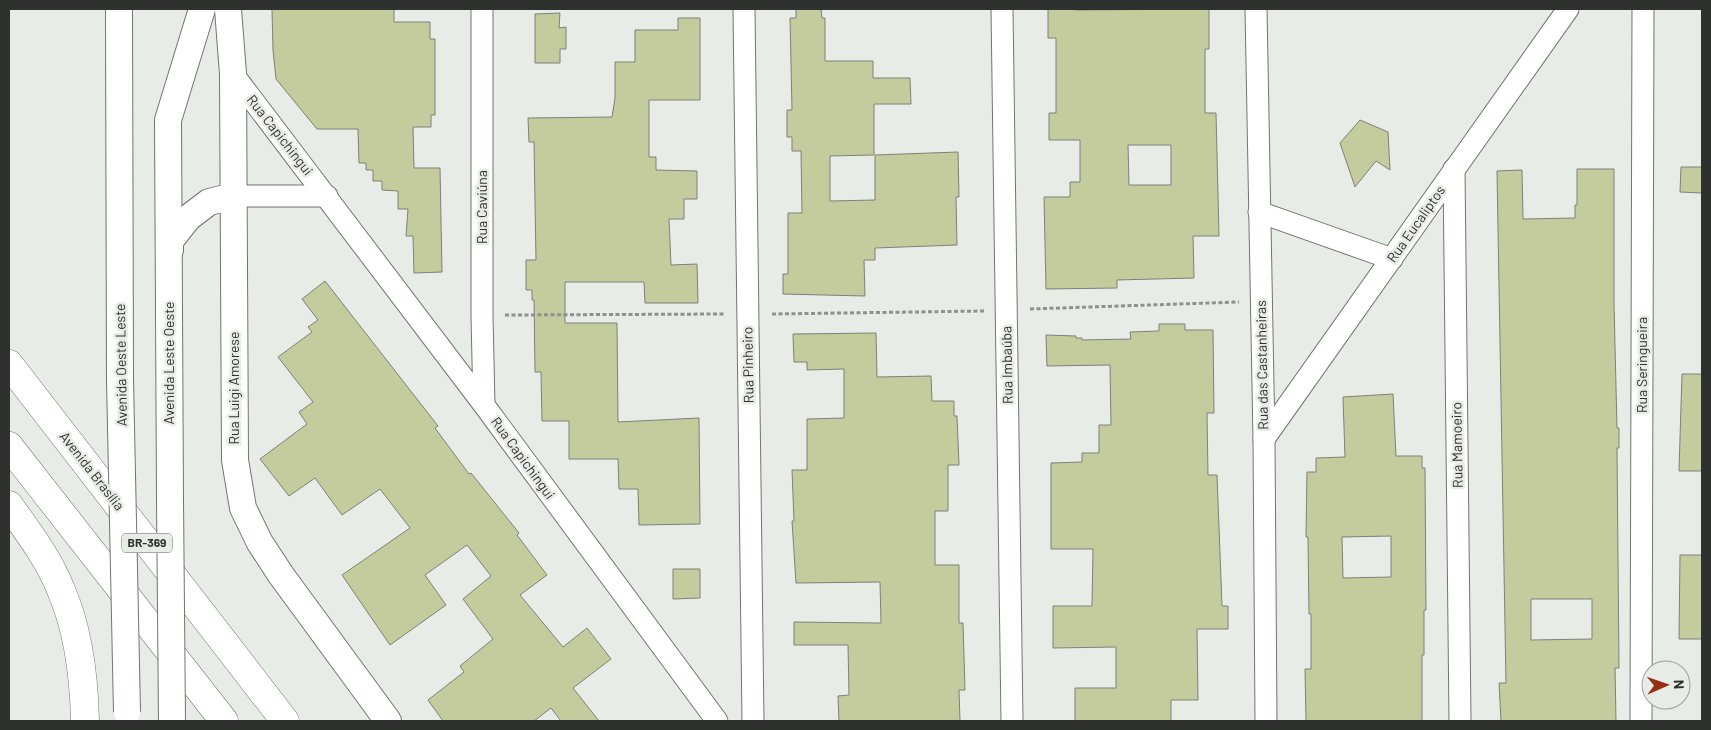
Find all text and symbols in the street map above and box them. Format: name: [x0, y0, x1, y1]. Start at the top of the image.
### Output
street label: Rua Capichingui: [244, 91, 317, 178]
street label: Rua Caviúna: [473, 170, 490, 244]
street label: Rua Eucaliptos: [1383, 182, 1449, 266]
street label: Rua das Castanheiras: [1252, 300, 1271, 430]
street label: Avenida Leste Oeste: [160, 302, 177, 424]
street label: Avenida Oeste Leste: [111, 303, 130, 427]
street label: Rua Seringueira: [1633, 317, 1650, 413]
street label: Rua Imbaúba: [997, 326, 1016, 404]
street label: Rua Pinheiro: [738, 327, 757, 403]
street label: Rua Luigi Amorese: [225, 331, 242, 445]
street label: Rua Mamoeiro: [1447, 402, 1466, 488]
street label: Rua Capichingui: [488, 413, 559, 502]
street label: Avenida Brasília: [56, 428, 128, 513]
road number: BR-369: [122, 534, 172, 552]
north arrow: [1641, 660, 1691, 710]
text: N: [1671, 680, 1688, 689]

